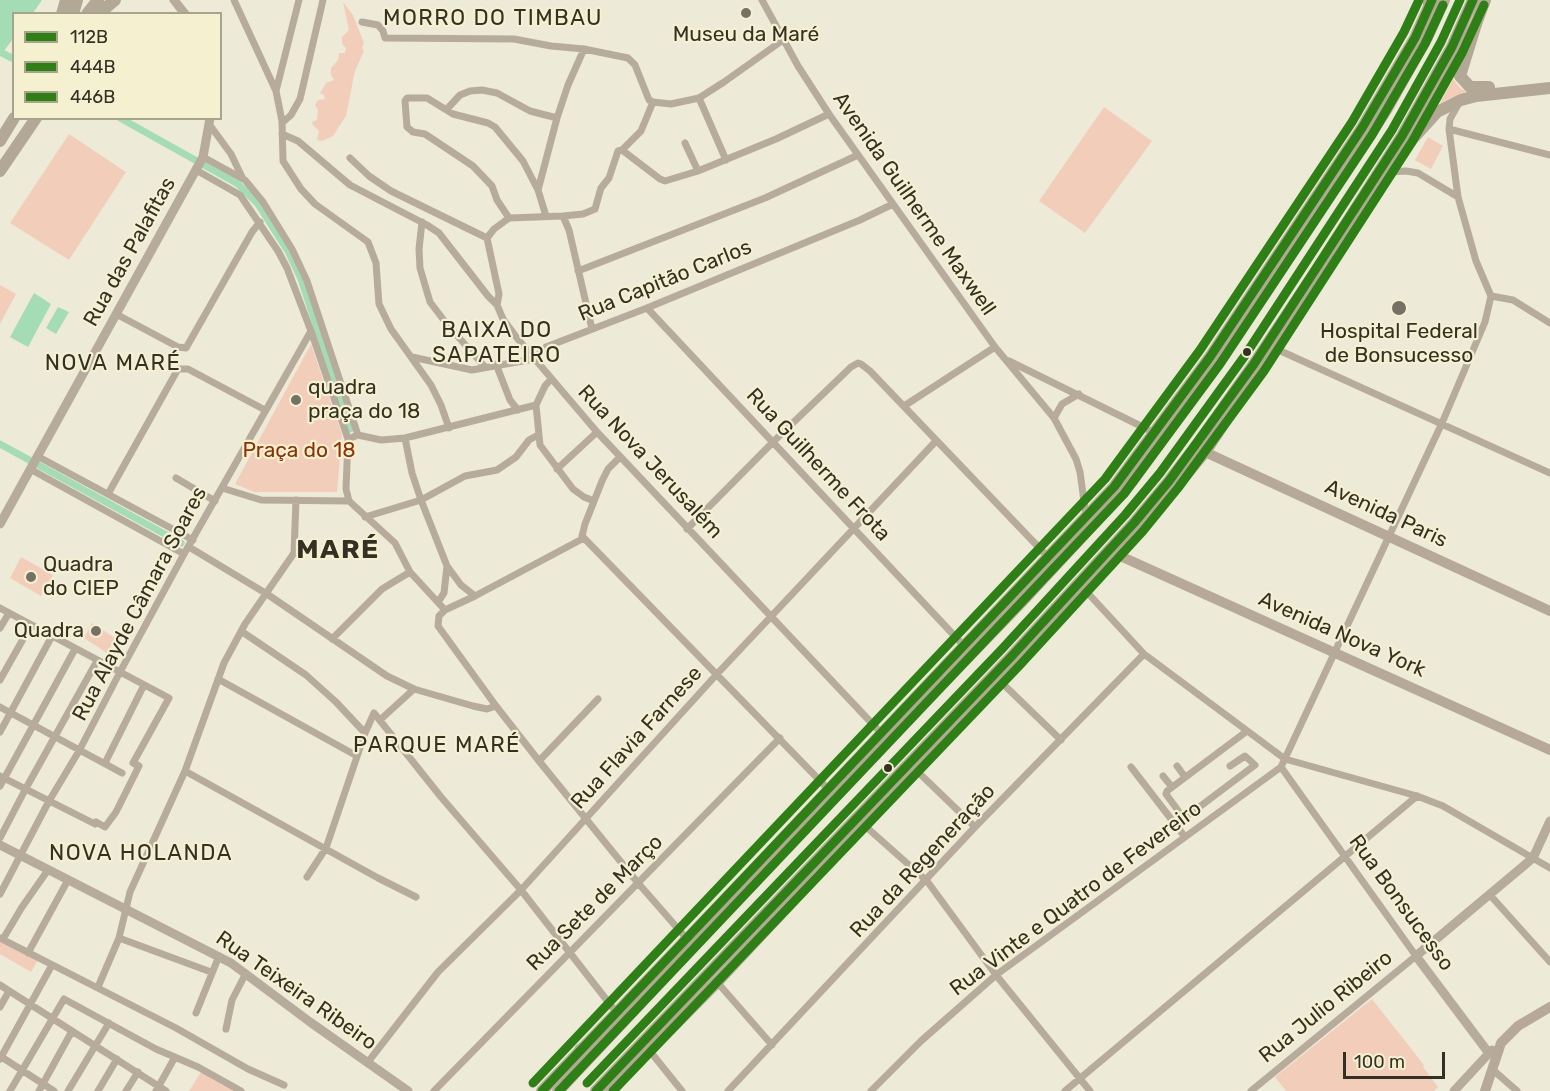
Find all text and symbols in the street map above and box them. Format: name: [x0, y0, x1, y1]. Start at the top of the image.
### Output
district label: MORRO DO TIMBAU: [383, 6, 603, 32]
marker: Museu da Maré: [739, 6, 753, 20]
legend: [12, 12, 222, 120]
place label: Museu da Maré: [673, 22, 819, 48]
text: 112B: [70, 26, 108, 48]
text: 444B: [70, 56, 116, 78]
text: 446B: [70, 86, 115, 108]
street label: Avenida Guilherme Maxwell: [827, 87, 1001, 321]
street label: Rua das Palafitas: [79, 173, 181, 331]
street label: Rua Capitão Carlos: [575, 235, 755, 327]
marker: Hospital Federal de Bonsucesso: [1390, 299, 1408, 317]
district label: BAIXA DO SAPATEIRO: [432, 318, 562, 370]
place label: Hospital Federal de Bonsucesso: [1320, 319, 1478, 369]
unlabelled marker: [1241, 346, 1253, 358]
district label: NOVA MARÉ: [45, 351, 181, 377]
place label: quadra praça do 18: [308, 375, 420, 425]
street label: Rua Nova Jerusalém: [572, 380, 728, 544]
street label: Rua Guilherme Frota: [741, 383, 895, 547]
marker: quadra praça do 18: [289, 393, 303, 407]
park label: Praça do 18: [242, 438, 356, 464]
street label: Avenida Paris: [1321, 475, 1451, 553]
street label: Rua Alayde Câmara Soares: [67, 483, 213, 725]
district label: MARÉ: [296, 534, 380, 566]
place label: Quadra do CIEP: [43, 552, 119, 602]
marker: Quadra do CIEP: [24, 570, 38, 584]
street label: Avenida Nova York: [1254, 587, 1430, 683]
place label: Quadra: [14, 618, 84, 644]
marker: Quadra: [89, 624, 103, 638]
street label: Rua Flavia Farnese: [566, 661, 708, 815]
district label: PARQUE MARÉ: [353, 733, 521, 759]
unlabelled marker: [882, 762, 894, 774]
street label: Rua da Regeneração: [845, 779, 1001, 943]
street label: Rua Vinte e Quatro de Fevereiro: [945, 796, 1207, 1002]
street label: Rua Sete de Março: [522, 830, 668, 976]
street label: Rua Bonsucesso: [1343, 830, 1459, 976]
district label: NOVA HOLANDA: [49, 841, 233, 867]
street label: Rua Teixeira Ribeiro: [211, 926, 381, 1056]
street label: Rua Julio Ribeiro: [1254, 945, 1398, 1069]
scale bar: [1346, 1040, 1448, 1078]
text: 100 m: [1354, 1051, 1405, 1073]

